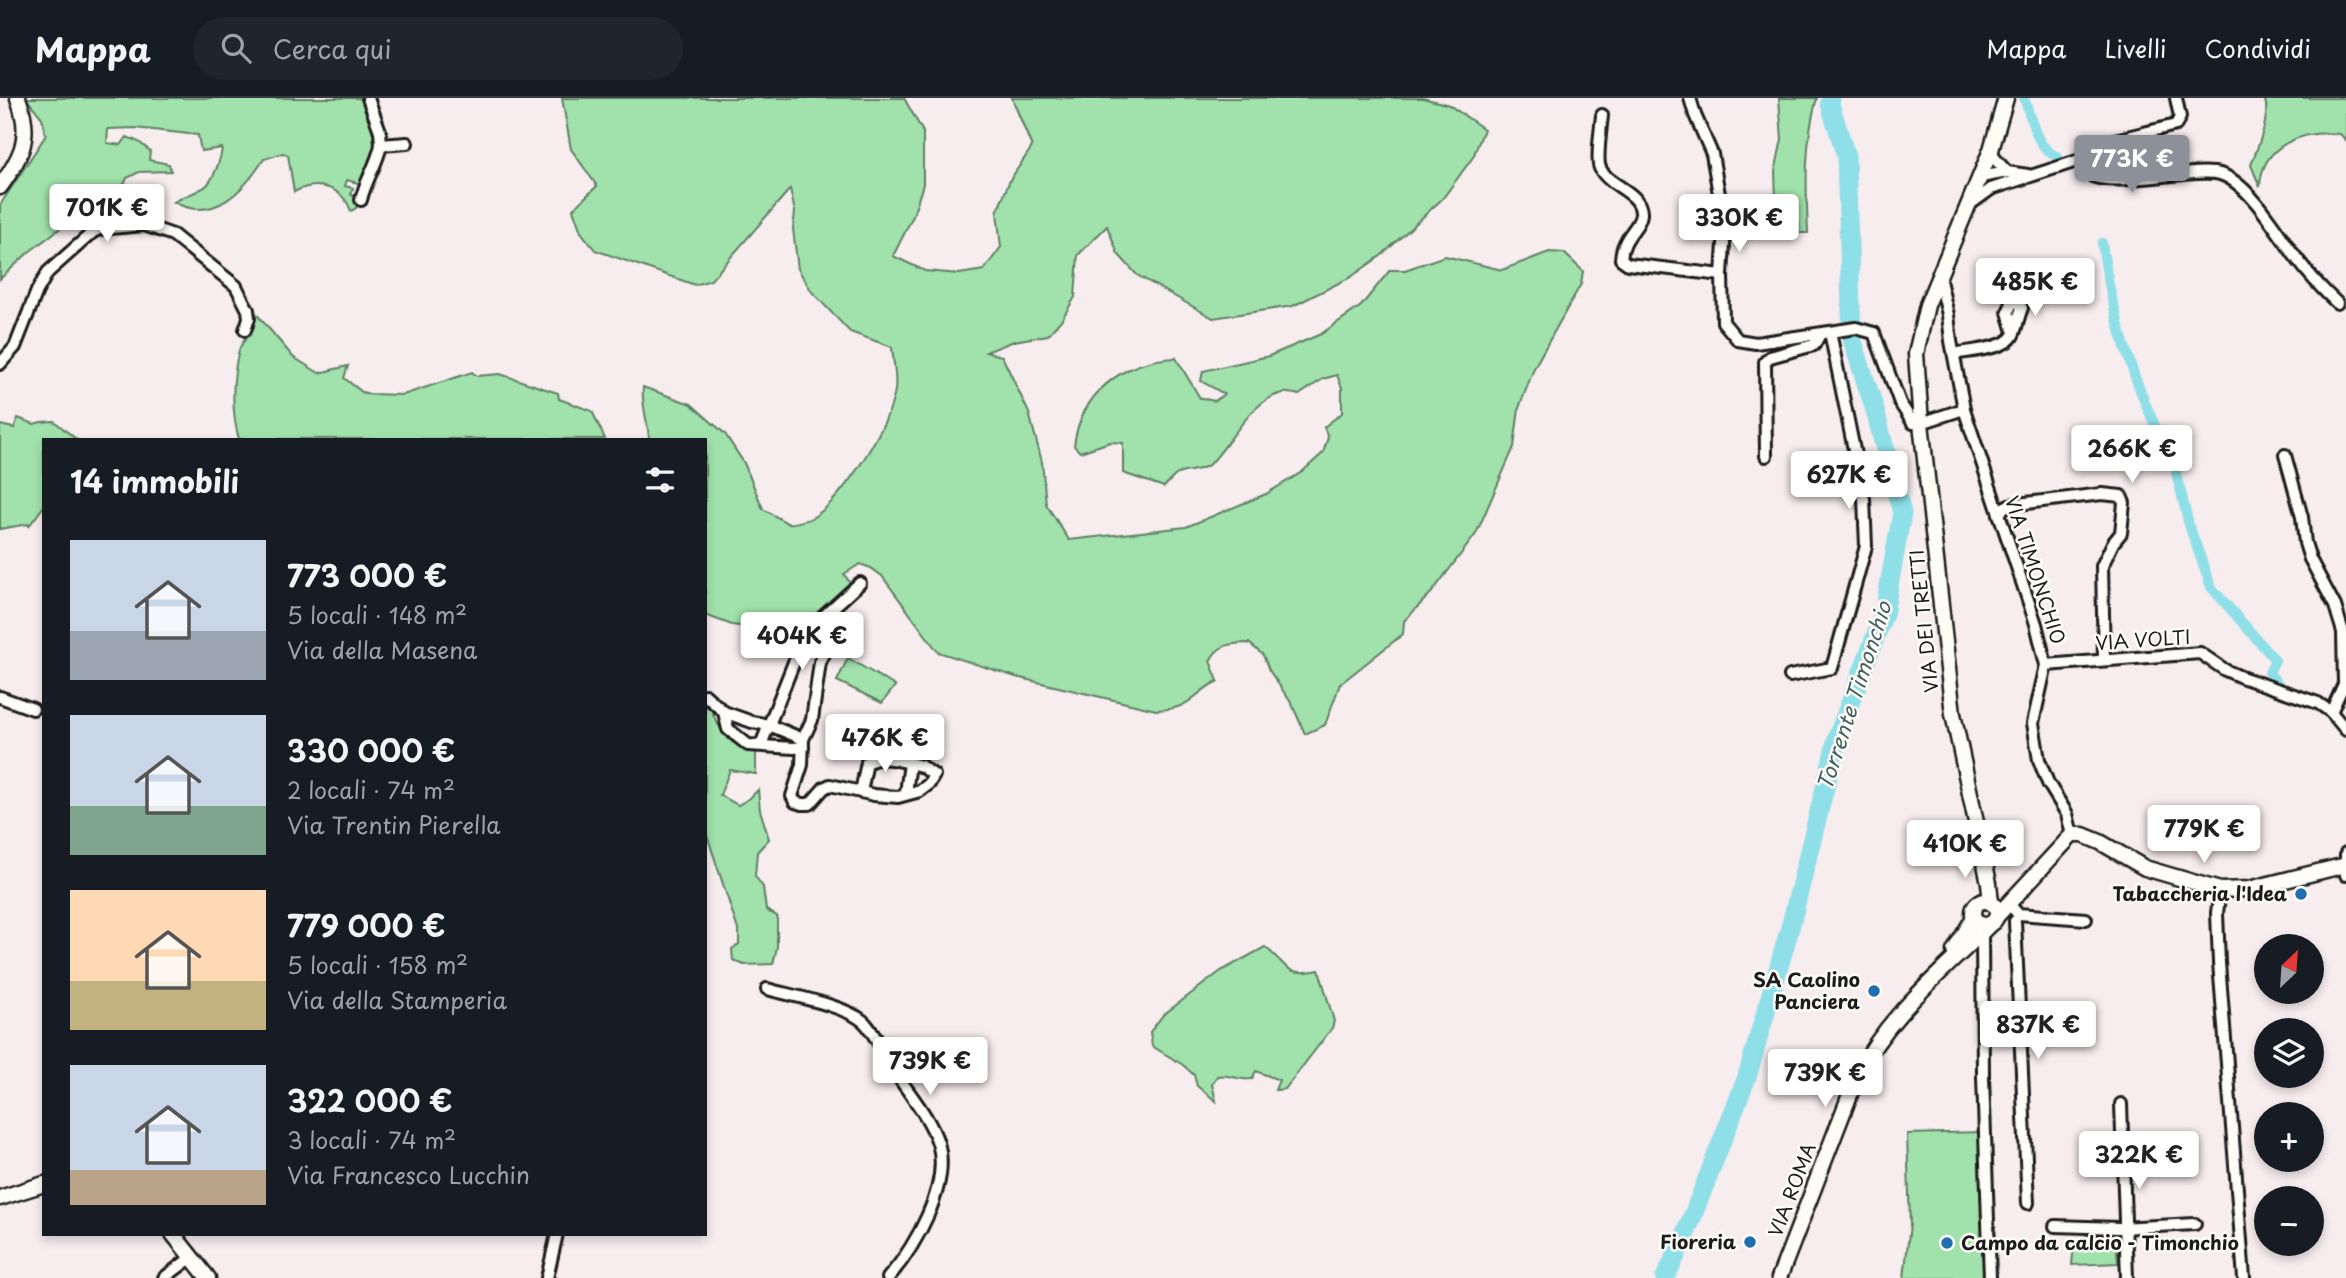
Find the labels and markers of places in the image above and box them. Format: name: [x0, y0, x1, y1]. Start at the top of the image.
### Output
pin: 773K €: [2075, 136, 2189, 195]
pin: 701K €: [50, 184, 164, 244]
pin: 330K €: [1682, 194, 1796, 254]
pin: 485K €: [1978, 258, 2092, 318]
pin: 266K €: [2075, 426, 2189, 485]
pin: 627K €: [1792, 452, 1906, 511]
pin: 404K €: [745, 612, 859, 672]
pin: 476K €: [828, 714, 942, 774]
pin: 779K €: [2147, 806, 2261, 865]
pin: 410K €: [1908, 820, 2022, 880]
place label: Tabaccheria l'Idea: [2113, 879, 2287, 907]
marker: Tabaccheria l'Idea: [2293, 886, 2309, 902]
place label: SA Caolino Panciera: [1753, 965, 1860, 1015]
marker: SA Caolino Panciera: [1866, 983, 1882, 999]
pin: 837K €: [1981, 1002, 2095, 1061]
pin: 739K €: [873, 1038, 987, 1097]
pin: 739K €: [1768, 1049, 1882, 1109]
pin: 322K €: [2082, 1132, 2196, 1191]
place label: Fioreria: [1660, 1227, 1736, 1255]
place label: Campo da calcio - Timonchio: [1961, 1228, 2239, 1256]
marker: Fioreria: [1742, 1234, 1758, 1250]
marker: Campo da calcio - Timonchio: [1939, 1235, 1955, 1251]

